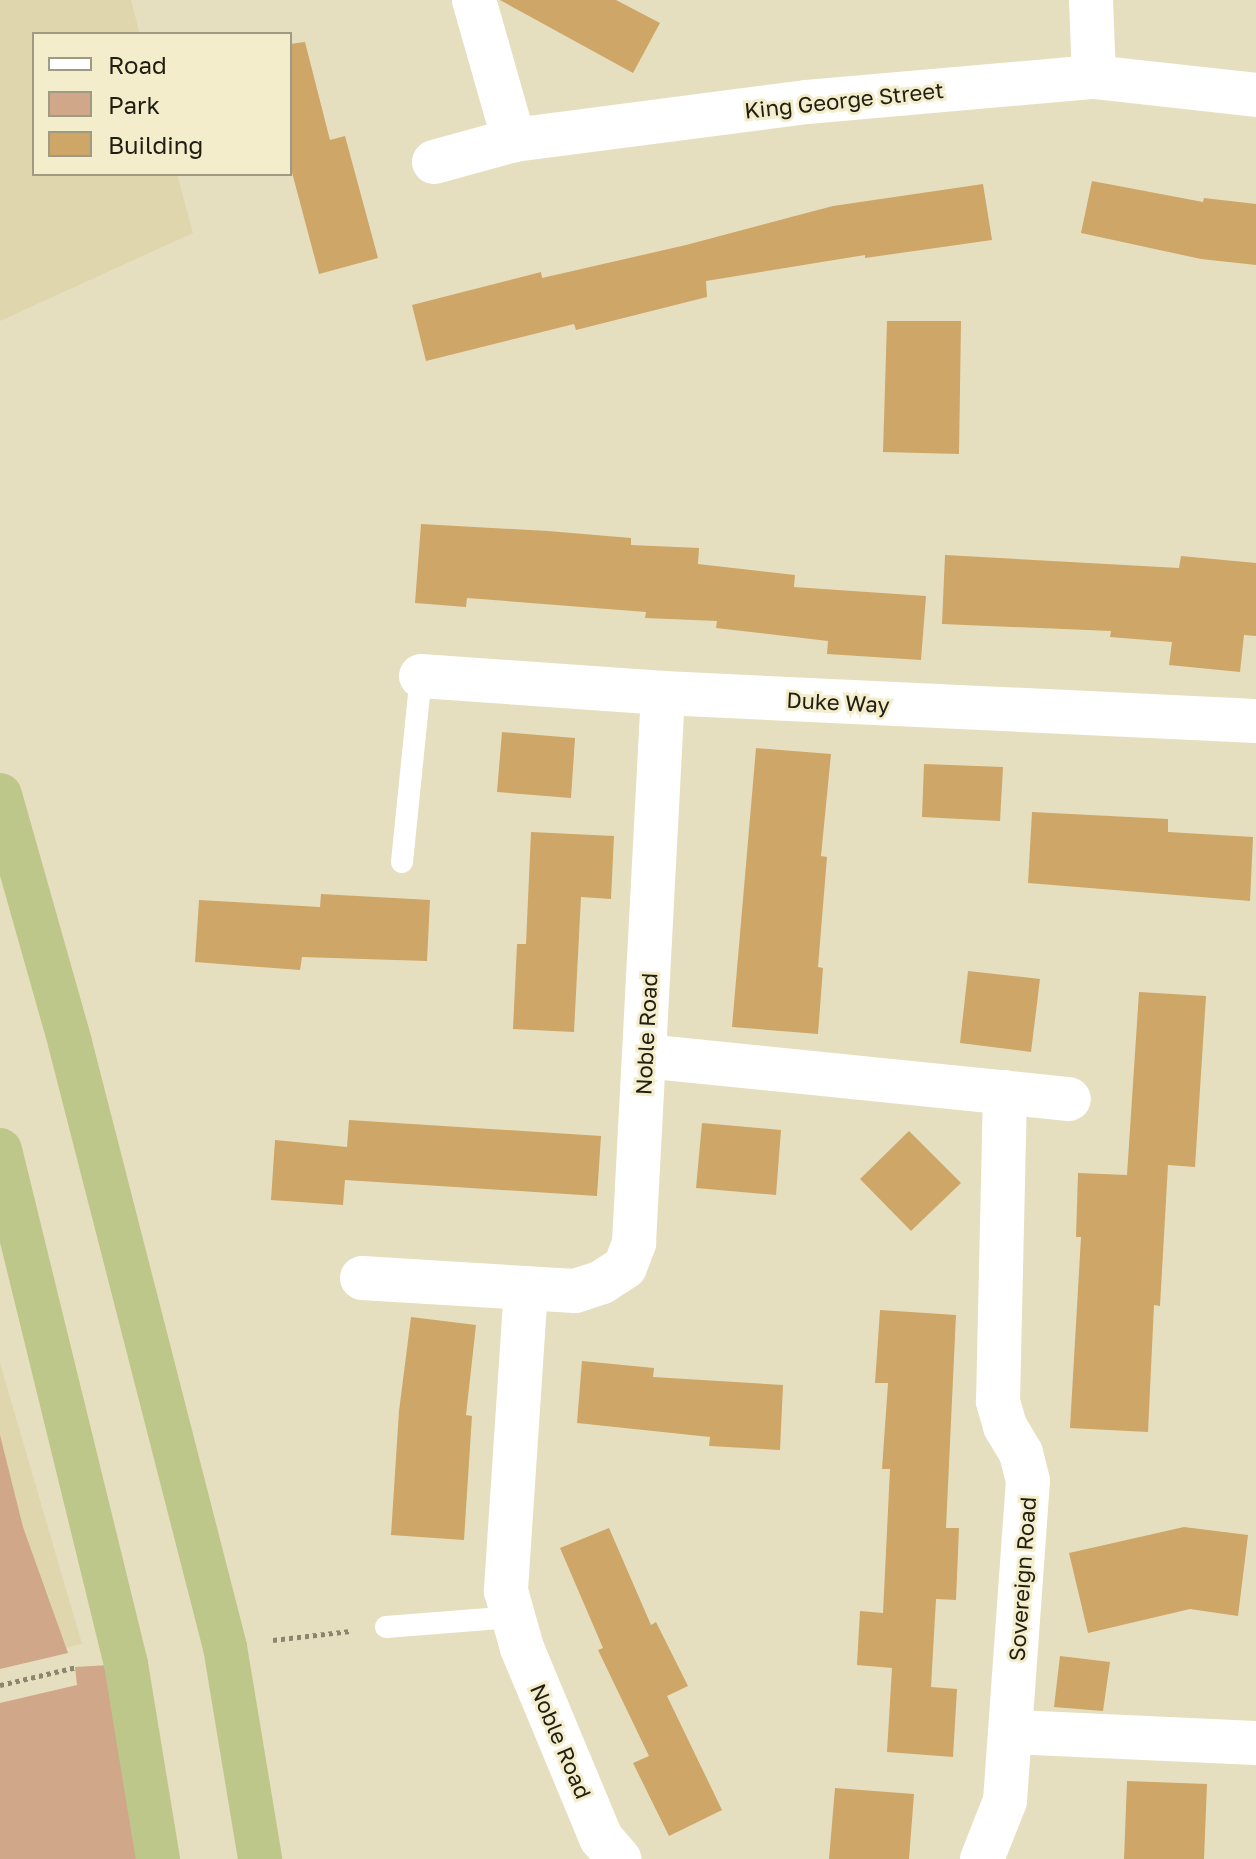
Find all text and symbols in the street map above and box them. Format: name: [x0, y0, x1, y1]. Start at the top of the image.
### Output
legend: [32, 32, 292, 176]
text: Road: [108, 50, 167, 79]
street label: King George Street: [743, 76, 945, 124]
text: Park: [108, 90, 160, 119]
text: Building: [108, 130, 203, 159]
street label: Duke Way: [786, 686, 890, 718]
street label: Noble Road: [630, 972, 662, 1096]
street label: Sovereign Road: [1003, 1496, 1041, 1662]
street label: Noble Road: [525, 1679, 597, 1803]

